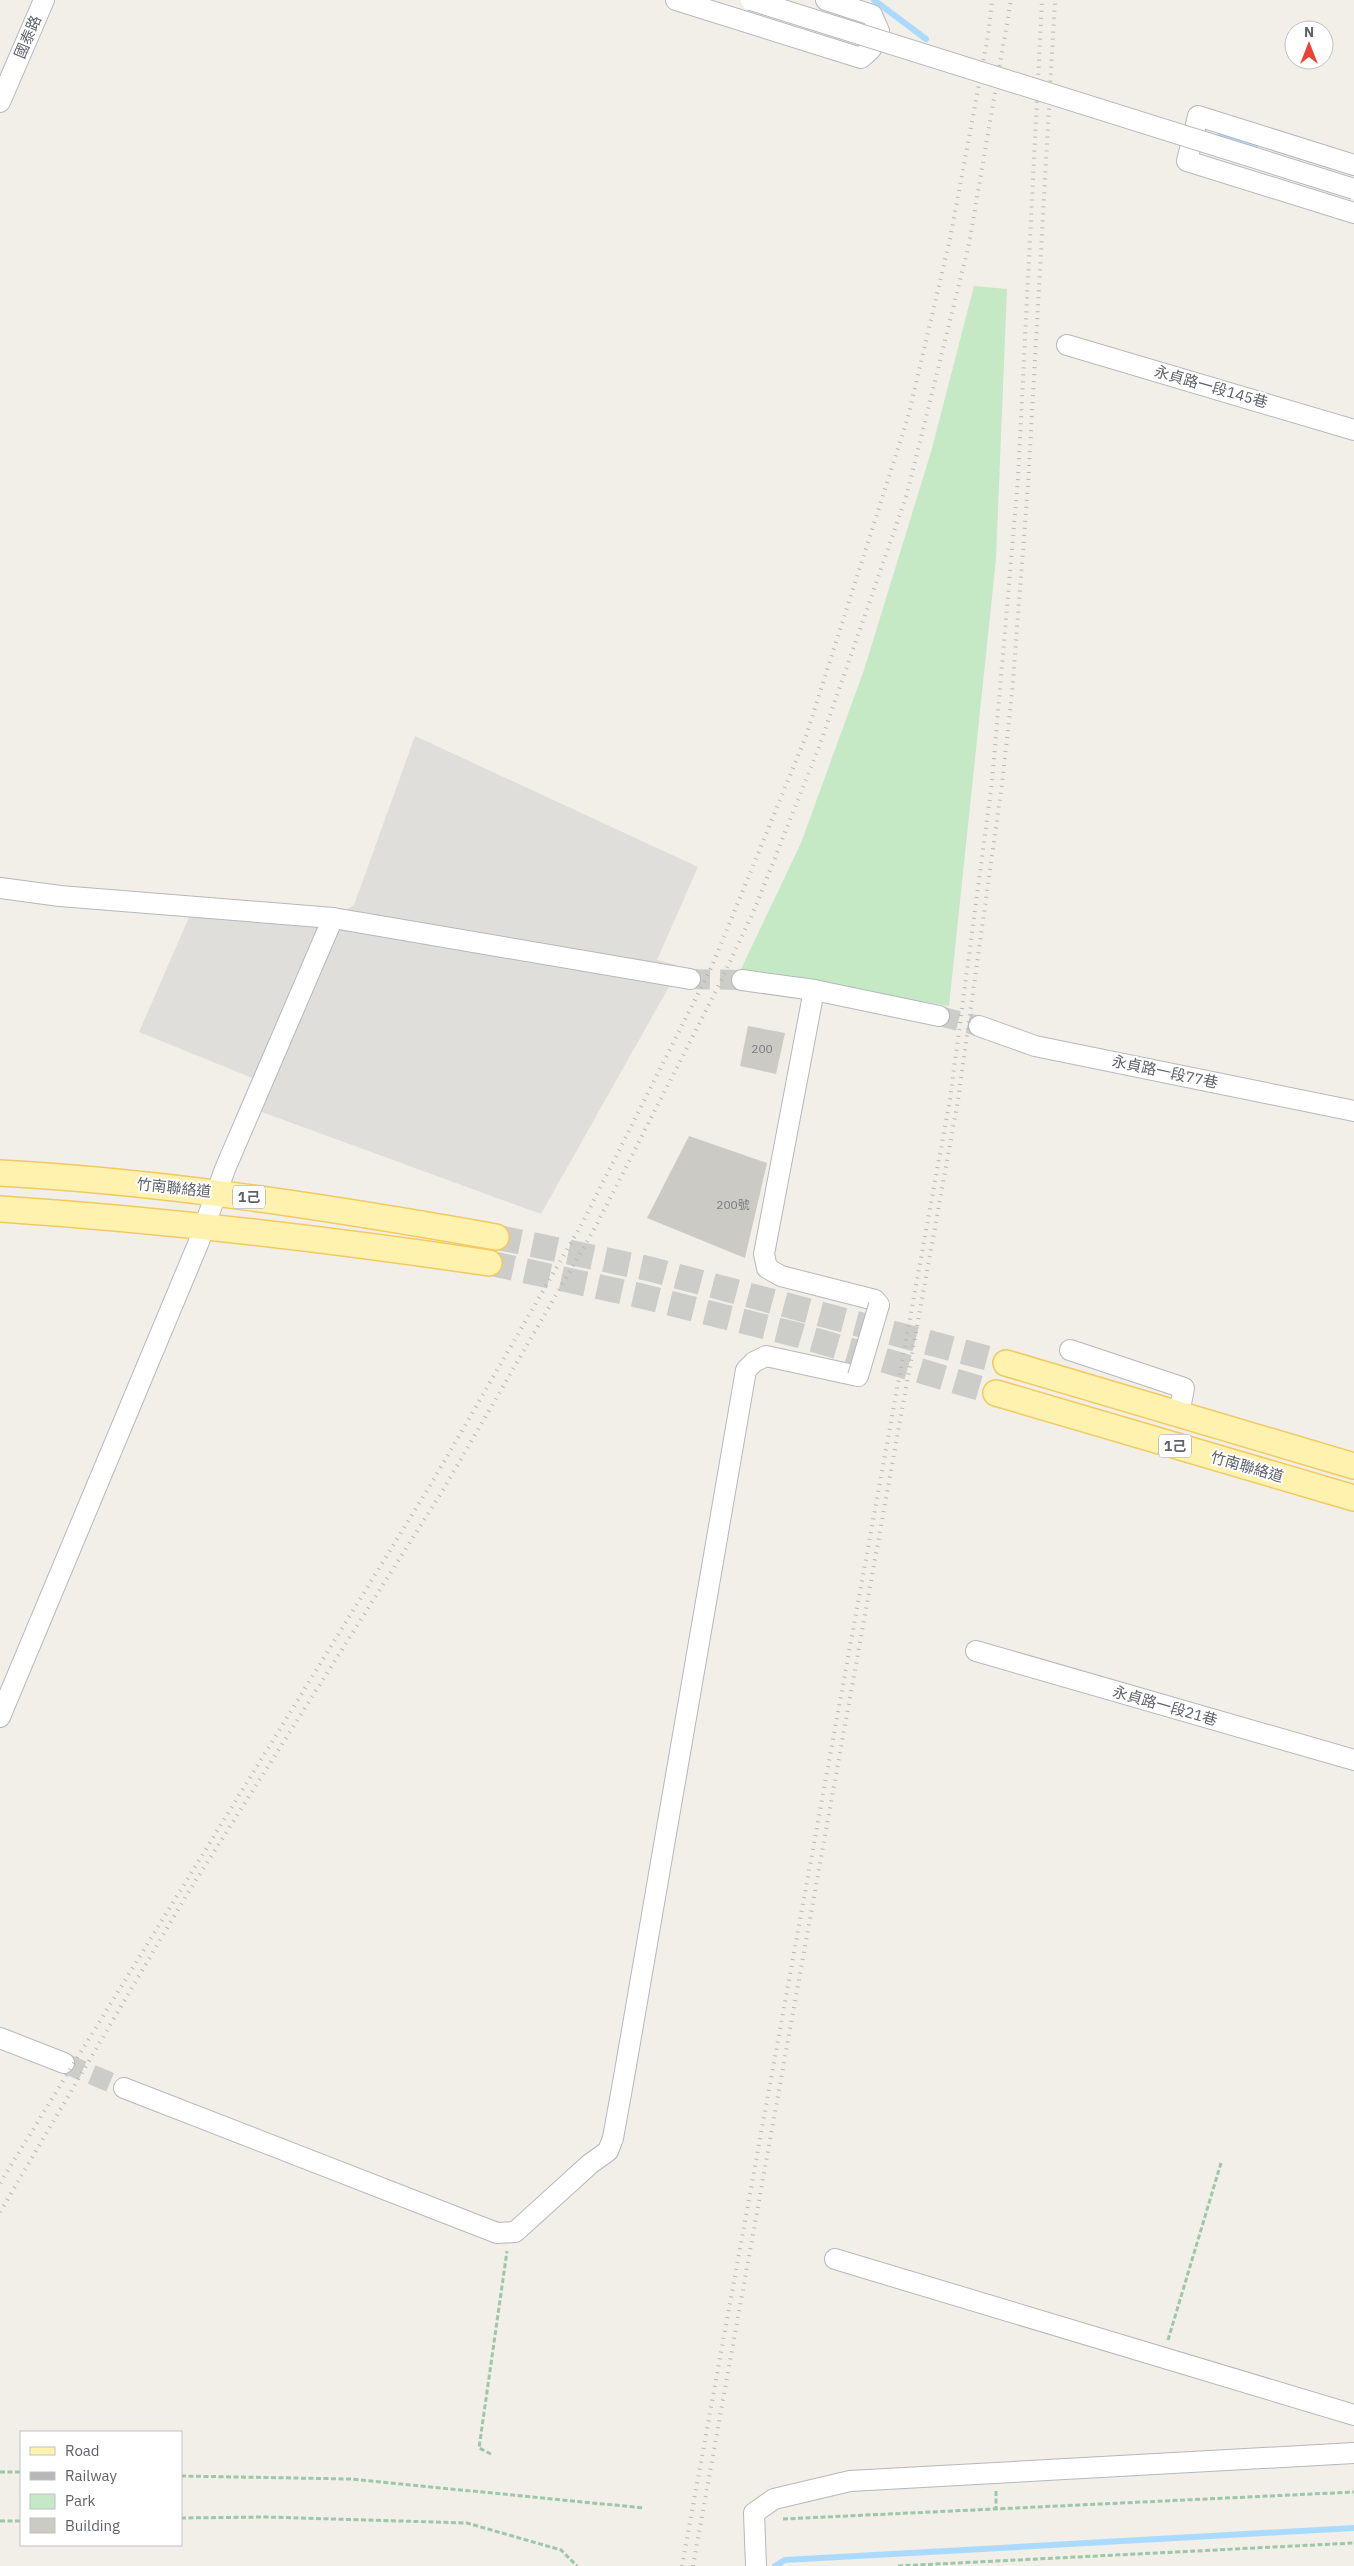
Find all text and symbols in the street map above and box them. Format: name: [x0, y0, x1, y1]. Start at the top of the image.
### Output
street label: 國泰路: [10, 12, 45, 61]
north arrow: [1284, 20, 1334, 70]
text: N: [1304, 23, 1314, 41]
street label: 永貞路一段145巷: [1152, 361, 1270, 412]
house number: 200: [751, 1041, 773, 1056]
street label: 永貞路一段77巷: [1110, 1051, 1220, 1092]
street label: 竹南聯絡道: [136, 1174, 212, 1201]
road number: 1己: [233, 1186, 265, 1208]
house number: 200號: [716, 1197, 750, 1212]
road number: 1己: [1159, 1434, 1191, 1458]
street label: 竹南聯絡道: [1208, 1447, 1286, 1486]
street label: 永貞路一段21巷: [1111, 1682, 1220, 1730]
legend: [20, 2431, 182, 2546]
text: Road: [65, 2441, 100, 2460]
text: Railway: [65, 2466, 118, 2485]
text: Park: [65, 2491, 95, 2510]
text: Building: [65, 2516, 120, 2535]

